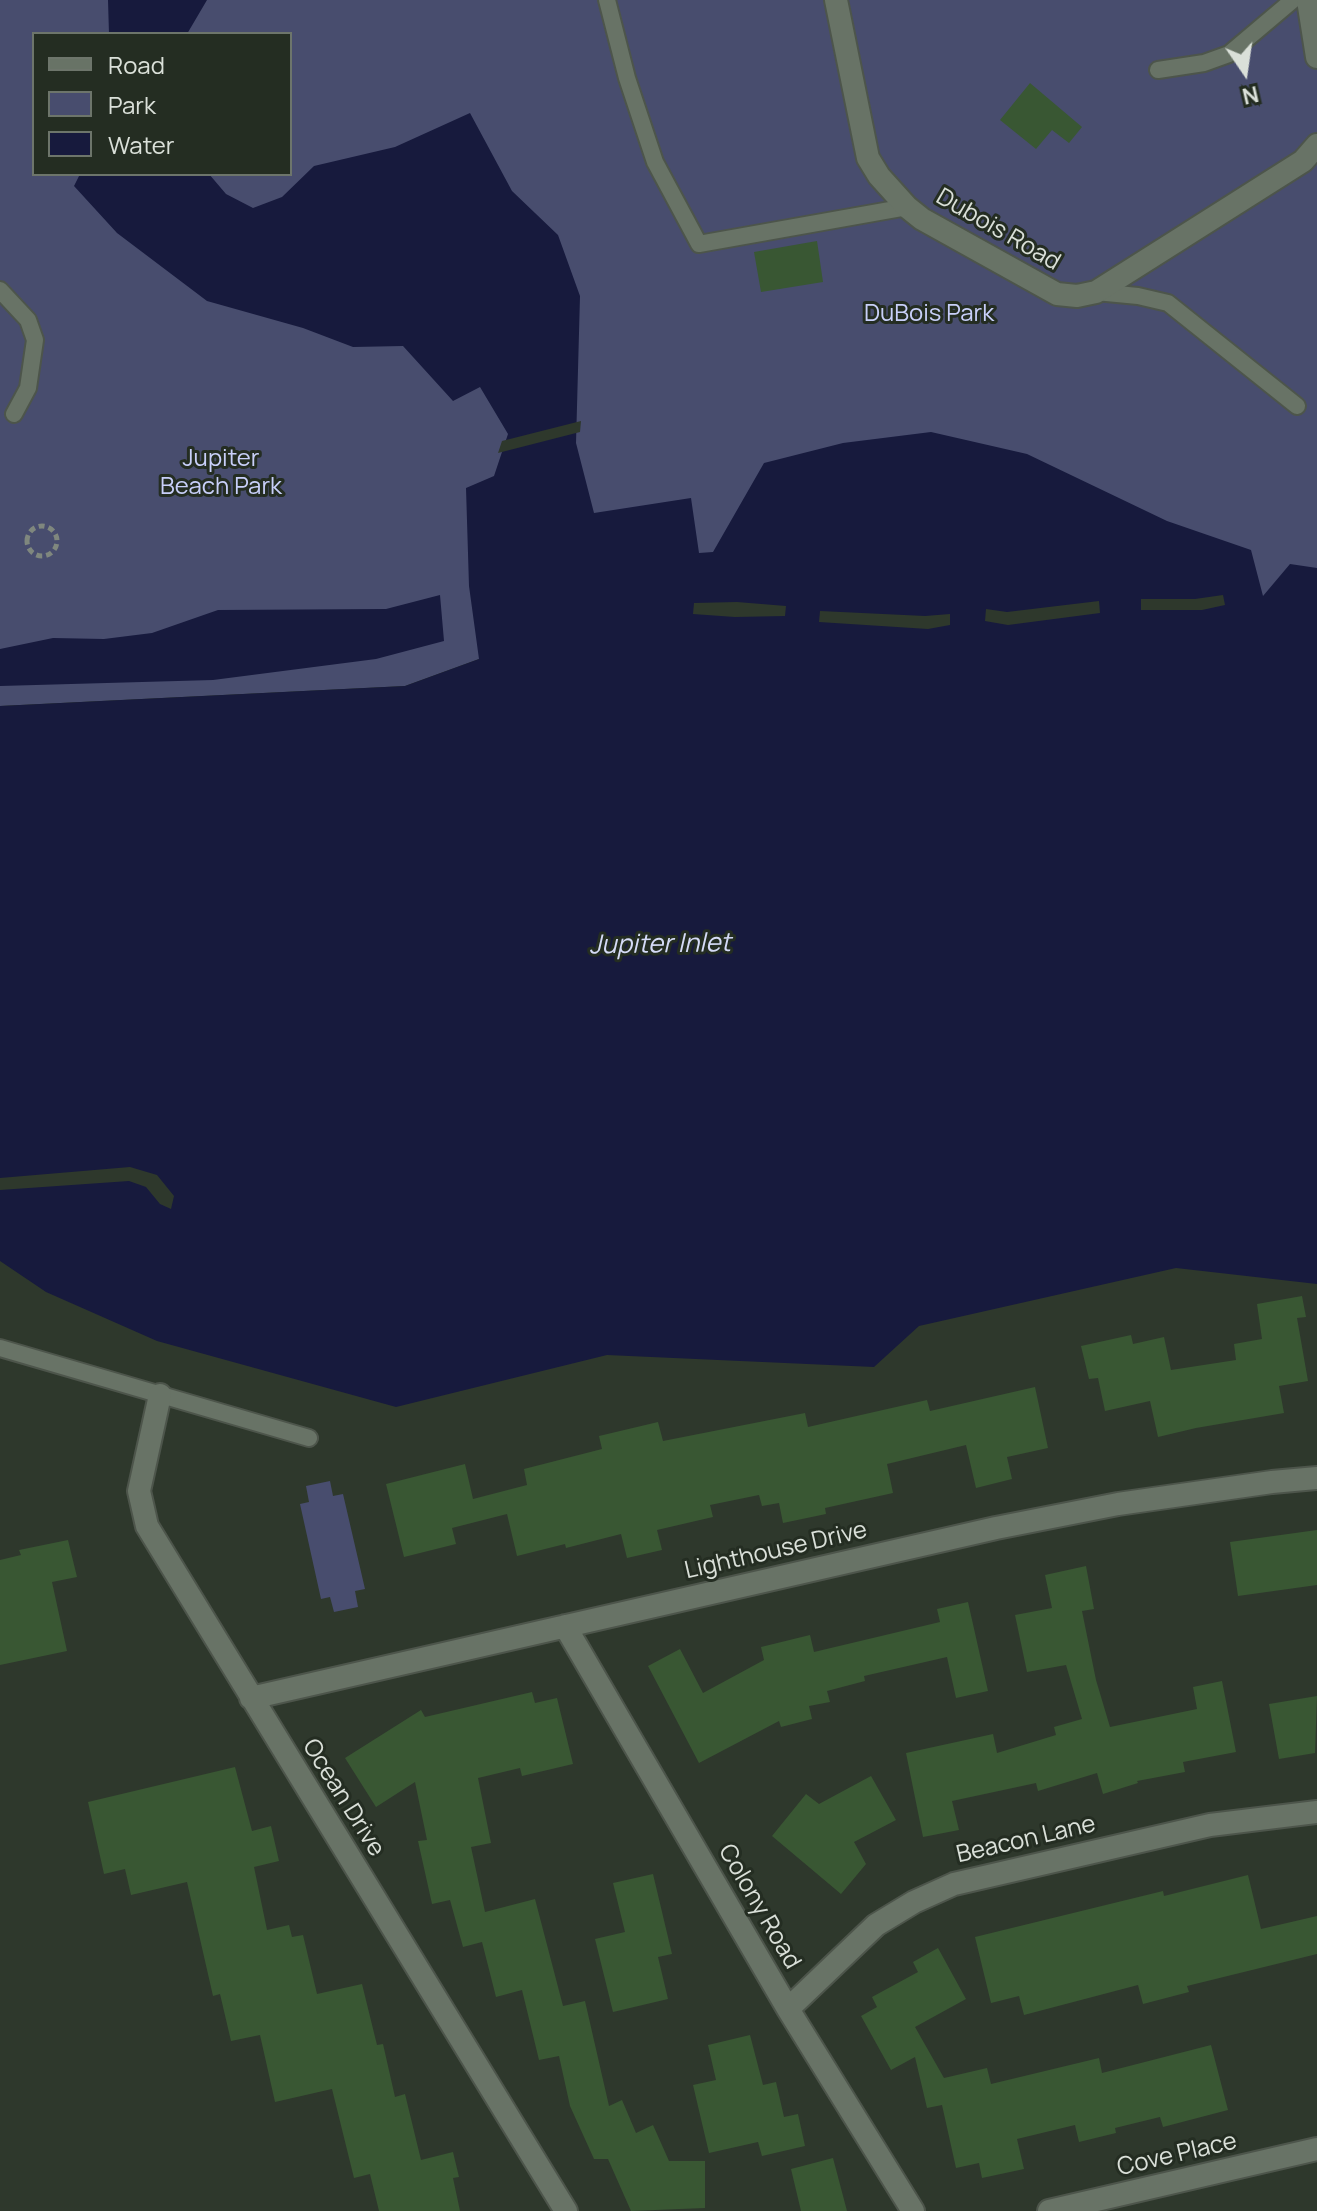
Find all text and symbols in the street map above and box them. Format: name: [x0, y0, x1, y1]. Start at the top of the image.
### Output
legend: [32, 32, 292, 176]
north arrow: [1205, 32, 1285, 112]
text: Road: [108, 48, 165, 81]
text: N: [1239, 79, 1261, 112]
text: Park: [108, 88, 156, 121]
text: Water: [108, 128, 175, 161]
street label: Dubois Road: [931, 183, 1065, 277]
park label: DuBois Park: [864, 300, 994, 328]
park label: Jupiter Beach Park: [160, 445, 282, 501]
water label: Jupiter Inlet: [589, 928, 731, 962]
street label: Lighthouse Drive: [682, 1516, 870, 1586]
street label: Ocean Drive: [296, 1734, 390, 1862]
street label: Beacon Lane: [954, 1810, 1098, 1870]
street label: Colony Road: [712, 1839, 806, 1975]
street label: Cove Place: [1114, 2127, 1240, 2183]

